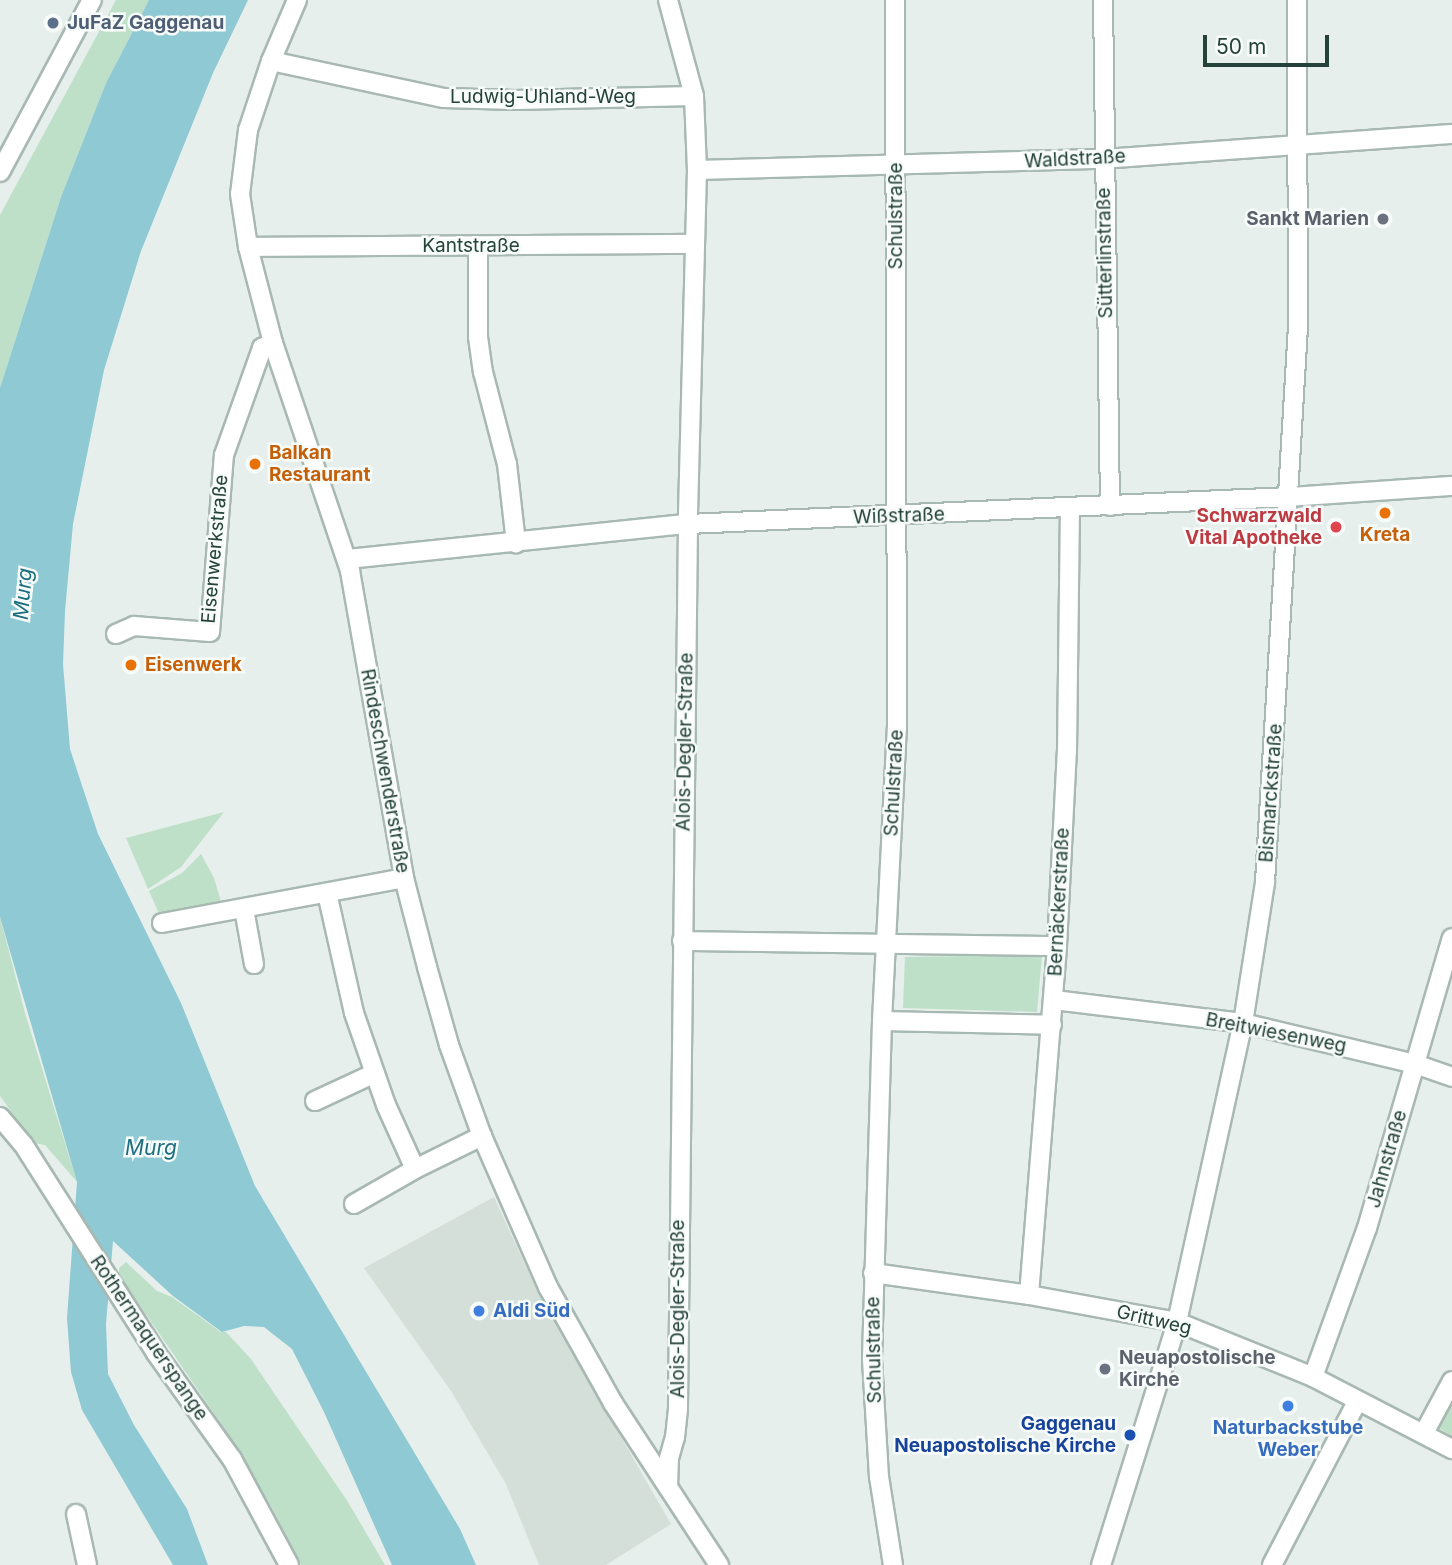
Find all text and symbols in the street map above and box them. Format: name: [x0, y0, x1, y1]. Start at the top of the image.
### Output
place label: JuFaZ Gaggenau: [67, 12, 224, 34]
marker: JuFaZ Gaggenau: [45, 15, 61, 31]
scale bar: [1207, 21, 1333, 65]
text: 50 m: [1216, 34, 1266, 59]
street label: Ludwig-Uhland-Weg: [450, 86, 636, 108]
street label: Waldstraße: [1024, 145, 1126, 173]
street label: Schulstraße: [885, 163, 907, 269]
street label: Sütterlinstraße: [1092, 187, 1118, 319]
place label: Sankt Marien: [1246, 208, 1369, 230]
marker: Sankt Marien: [1375, 211, 1391, 227]
street label: Kantstraße: [422, 235, 520, 257]
place label: Balkan Restaurant: [269, 442, 370, 486]
marker: Balkan Restaurant: [247, 456, 263, 472]
street label: Eisenwerkstraße: [197, 474, 233, 624]
street label: Wißstraße: [853, 503, 945, 529]
place label: Schwarzwald Vital Apotheke: [1185, 505, 1322, 549]
marker: Kreta: [1377, 505, 1393, 521]
marker: Schwarzwald Vital Apotheke: [1328, 519, 1344, 535]
place label: Kreta: [1360, 524, 1410, 546]
water label: Murg: [8, 567, 38, 621]
street label: Alois-Degler-Straße: [672, 652, 698, 832]
place label: Eisenwerk: [145, 654, 242, 676]
marker: Eisenwerk: [123, 657, 139, 673]
street label: Rindeschwenderstraße: [356, 667, 414, 875]
street label: Bismarckstraße: [1255, 723, 1287, 863]
street label: Schulstraße: [880, 729, 908, 837]
street label: Bernäckerstraße: [1044, 827, 1074, 977]
street label: Breitwiesenweg: [1204, 1008, 1348, 1058]
street label: Jahnstraße: [1362, 1107, 1412, 1211]
water label: Murg: [125, 1135, 177, 1161]
street label: Alois-Degler-Straße: [667, 1220, 689, 1398]
street label: Rothermaquerspange: [85, 1251, 213, 1425]
street label: Schulstraße: [862, 1296, 886, 1404]
place label: Aldi Süd: [493, 1300, 570, 1322]
street label: Grittweg: [1114, 1300, 1194, 1340]
marker: Aldi Süd: [471, 1303, 487, 1319]
place label: Neuapostolische Kirche: [1119, 1347, 1276, 1391]
marker: Neuapostolische Kirche: [1097, 1361, 1113, 1377]
marker: Naturbackstube Weber: [1280, 1398, 1296, 1414]
place label: Gaggenau Neuapostolische Kirche: [894, 1413, 1116, 1457]
place label: Naturbackstube Weber: [1213, 1417, 1363, 1461]
marker: Gaggenau Neuapostolische Kirche: [1122, 1427, 1138, 1443]

